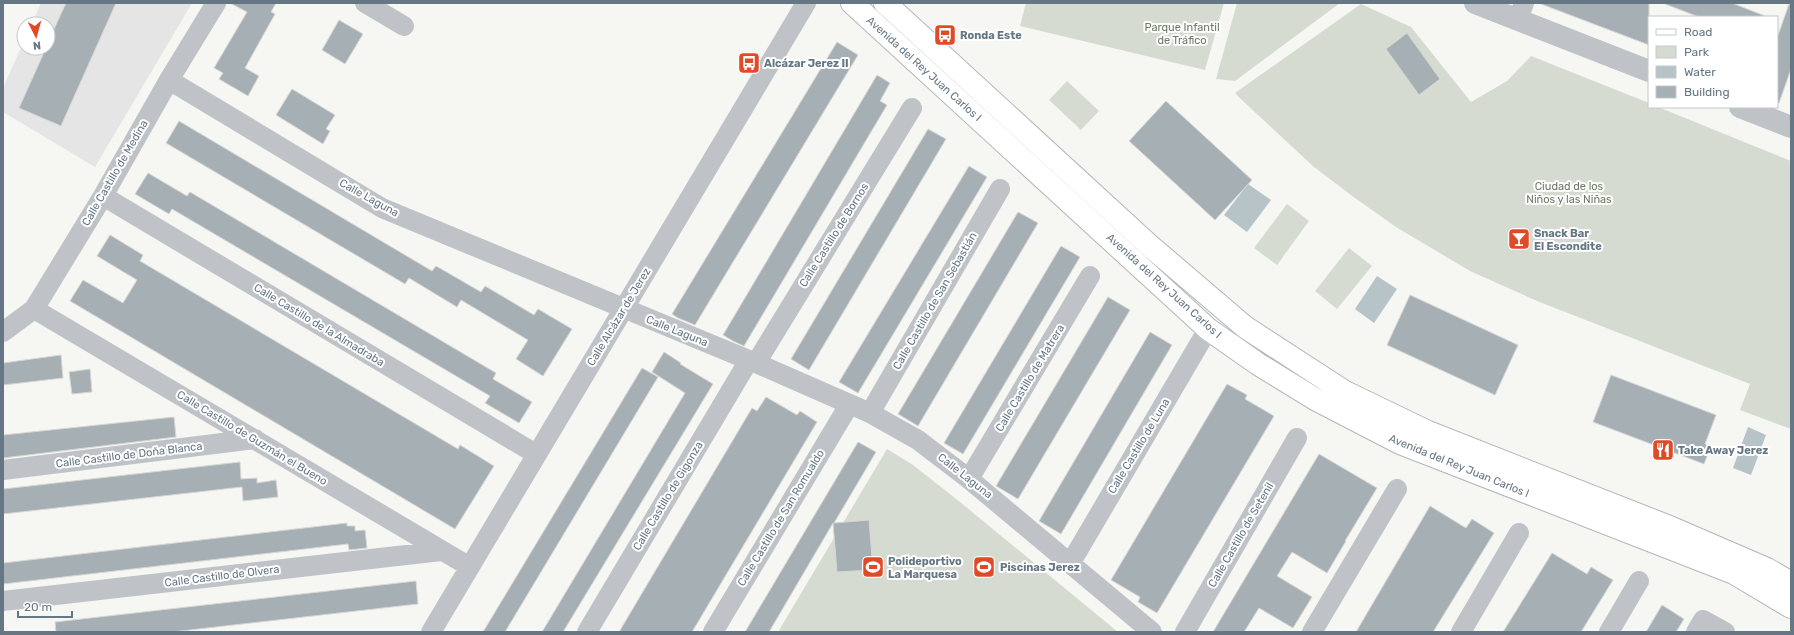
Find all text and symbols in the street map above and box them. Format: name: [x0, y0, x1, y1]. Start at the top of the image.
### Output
street label: Avenida del Rey Juan Carlos I: [864, 14, 984, 124]
north arrow: [16, 16, 56, 56]
legend: [1648, 16, 1778, 108]
park label: Parque Infantil de Tráfico: [1144, 21, 1220, 47]
bus stop icon: Ronda Este: [932, 22, 958, 48]
text: Road: [1684, 25, 1712, 39]
place label: Ronda Este: [960, 29, 1022, 42]
text: N: [32, 39, 42, 52]
text: Park: [1684, 45, 1710, 59]
bus stop icon: Alcázar Jerez II: [736, 50, 762, 76]
place label: Alcázar Jerez II: [764, 57, 849, 70]
text: Water: [1684, 65, 1716, 79]
text: Building: [1684, 85, 1730, 99]
street label: Calle Castillo de Medina: [79, 118, 151, 228]
street label: Calle Laguna: [337, 176, 401, 220]
street label: Calle Castillo de Bornos: [797, 180, 871, 289]
park label: Ciudad de los Niños y las Niñas: [1526, 180, 1612, 206]
bar icon: Snack Bar El Escondite: [1506, 226, 1532, 252]
place label: Snack Bar El Escondite: [1534, 227, 1602, 253]
street label: Calle Castillo de San Sebastián: [890, 230, 980, 372]
street label: Avenida del Rey Juan Carlos I: [1104, 231, 1224, 341]
street label: Calle Alcázar de Jerez: [585, 265, 654, 368]
street label: Calle Castillo de la Almadraba: [251, 281, 387, 369]
street label: Calle Laguna: [644, 313, 710, 349]
street label: Calle Castillo de Matrera: [993, 322, 1067, 434]
street label: Calle Castillo de Guzmán el Bueno: [175, 388, 329, 488]
street label: Calle Castillo de Luna: [1105, 396, 1173, 496]
street label: Avenida del Rey Juan Carlos I: [1387, 432, 1531, 500]
restaurant icon: Take Away Jerez: [1650, 437, 1676, 463]
street label: Calle Castillo de Gigonza: [630, 439, 706, 553]
street label: Calle Castillo de Doña Blanca: [55, 440, 203, 470]
place label: Take Away Jerez: [1678, 444, 1768, 457]
street label: Calle Castillo de San Romualdo: [735, 447, 827, 589]
street label: Calle Laguna: [935, 451, 995, 501]
street label: Calle Castillo de Setenil: [1206, 480, 1276, 590]
sports icon: Polideportivo La Marquesa: [860, 554, 886, 580]
sports icon: Piscinas Jerez: [971, 554, 997, 580]
place label: Polideportivo La Marquesa: [888, 555, 962, 581]
place label: Piscinas Jerez: [1000, 561, 1080, 574]
street label: Calle Castillo de Olvera: [164, 563, 280, 589]
scale bar: [18, 593, 72, 619]
text: 20 m: [24, 600, 52, 614]

